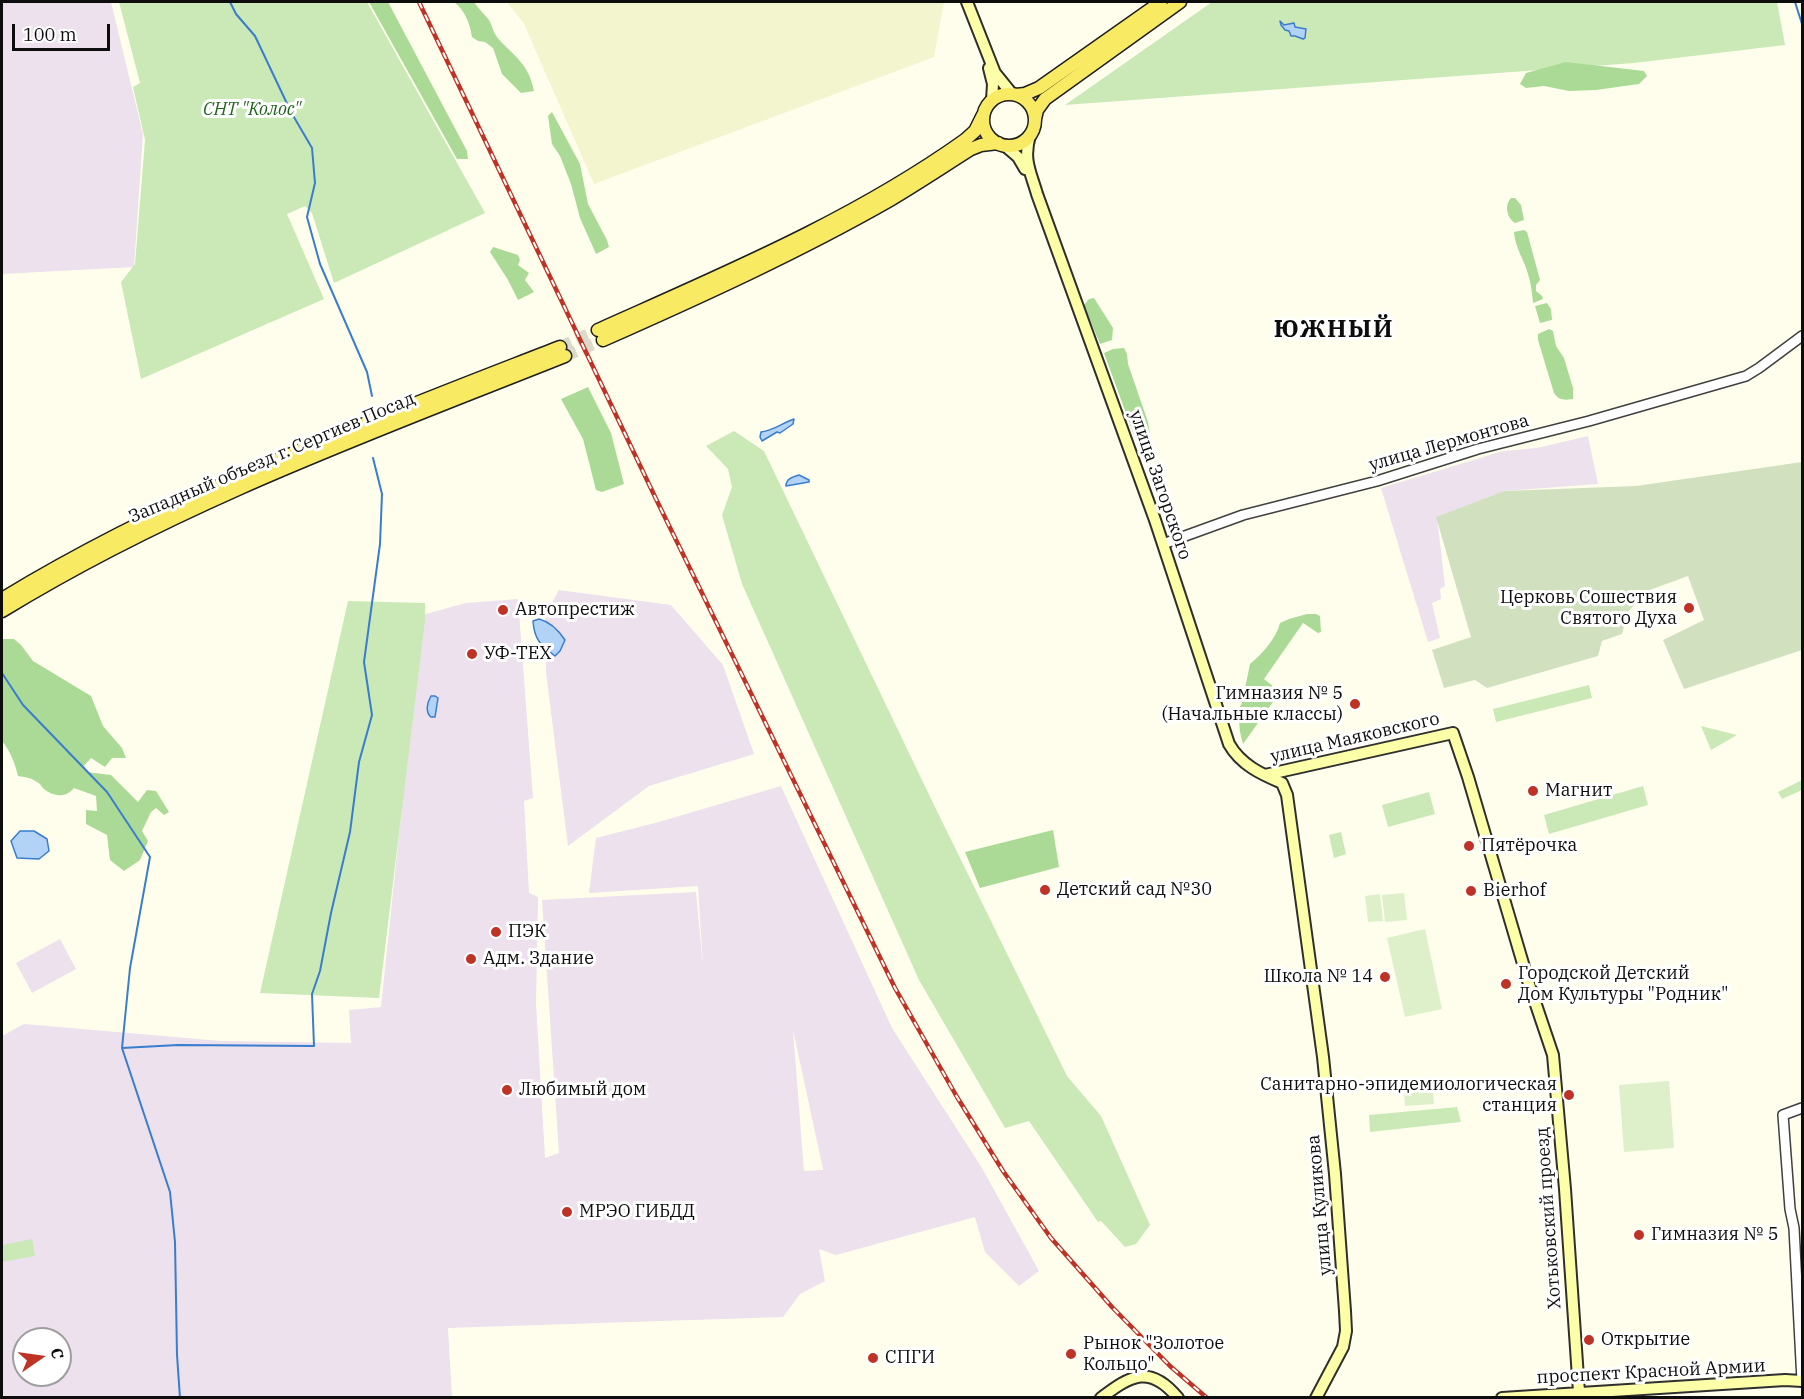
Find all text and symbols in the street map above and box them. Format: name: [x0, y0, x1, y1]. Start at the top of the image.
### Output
scale bar: [15, 12, 112, 50]
text: 100 m: [23, 23, 77, 46]
park label: СНТ "Колос": [203, 99, 301, 121]
district label: ЮЖНЫЙ: [1274, 316, 1394, 344]
street label: Западный объезд г. Сергиев Посад: [126, 388, 418, 528]
street label: улица Загорского: [1124, 407, 1196, 563]
street label: улица Лермонтова: [1366, 410, 1532, 476]
place label: Церковь Сошествия Святого Духа: [1500, 587, 1677, 630]
place label: Автопрестиж: [515, 599, 635, 621]
marker: Церковь Сошествия Святого Духа: [1682, 601, 1696, 615]
marker: Автопрестиж: [496, 603, 510, 617]
place label: УФ-ТЕХ: [484, 643, 551, 665]
marker: УФ-ТЕХ: [465, 647, 479, 661]
place label: Гимназия № 5 (Начальные классы): [1161, 683, 1343, 726]
marker: Гимназия № 5 (Начальные классы): [1348, 697, 1362, 711]
street label: улица Маяковского: [1268, 708, 1442, 768]
place label: Магнит: [1545, 780, 1612, 802]
marker: Магнит: [1526, 784, 1540, 798]
place label: Пятёрочка: [1481, 835, 1577, 857]
marker: Пятёрочка: [1462, 839, 1476, 853]
place label: Детский сад №30: [1057, 879, 1212, 901]
place label: Bierhof: [1483, 880, 1546, 902]
marker: Детский сад №30: [1038, 883, 1052, 897]
marker: Bierhof: [1464, 884, 1478, 898]
place label: ПЭК: [508, 921, 546, 943]
marker: ПЭК: [489, 925, 503, 939]
place label: Адм. Здание: [483, 948, 594, 970]
marker: Адм. Здание: [464, 952, 478, 966]
place label: Городской Детский Дом Культуры "Родник": [1518, 963, 1728, 1006]
place label: Школа № 14: [1264, 966, 1373, 988]
marker: Школа № 14: [1378, 970, 1392, 984]
marker: Городской Детский Дом Культуры "Родник": [1499, 977, 1513, 991]
place label: Санитарно-эпидемиологическая станция: [1260, 1074, 1557, 1116]
place label: Любимый дом: [519, 1079, 646, 1101]
marker: Любимый дом: [500, 1083, 514, 1097]
marker: Санитарно-эпидемиологическая станция: [1562, 1088, 1576, 1102]
street label: Хотьковский проезд: [1532, 1126, 1566, 1310]
street label: улица Куликова: [1303, 1134, 1337, 1276]
place label: МРЭО ГИБДД: [579, 1201, 695, 1223]
marker: МРЭО ГИБДД: [560, 1205, 574, 1219]
place label: Гимназия № 5: [1651, 1224, 1779, 1246]
marker: Гимназия № 5: [1632, 1228, 1646, 1242]
north arrow: [12, 1327, 72, 1387]
place label: Открытие: [1601, 1329, 1690, 1351]
place label: Рынок "Золотое Кольцо": [1083, 1333, 1224, 1376]
marker: Открытие: [1582, 1333, 1596, 1347]
text: С: [47, 1346, 69, 1361]
place label: СПГИ: [885, 1347, 935, 1369]
marker: Рынок "Золотое Кольцо": [1064, 1347, 1078, 1361]
marker: СПГИ: [866, 1351, 880, 1365]
street label: проспект Красной Армии: [1536, 1355, 1766, 1389]

